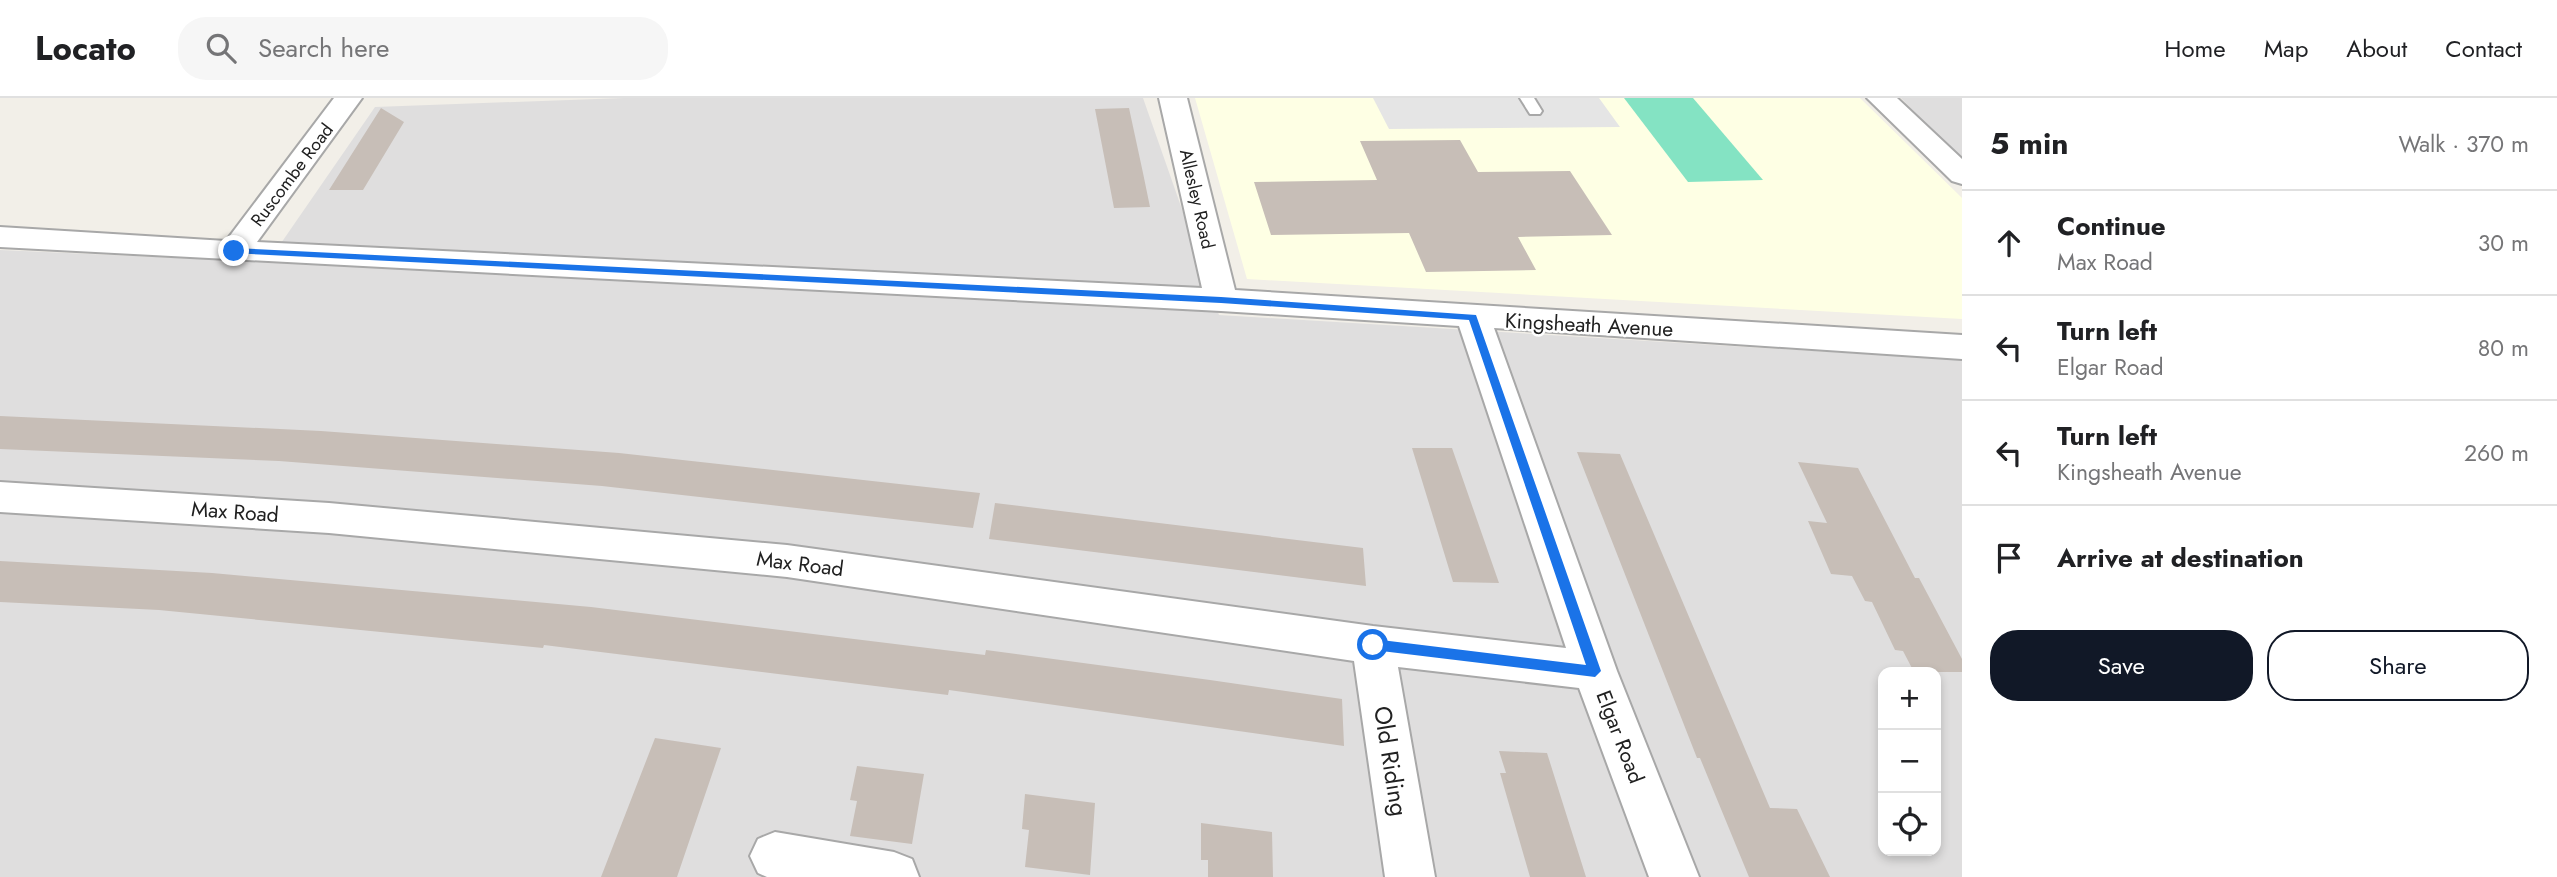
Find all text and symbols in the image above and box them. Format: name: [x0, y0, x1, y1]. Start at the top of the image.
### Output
search box: [178, 17, 668, 80]
text: Locato: [35, 25, 136, 72]
icon: search: [202, 29, 240, 67]
text: Search here: [258, 29, 389, 67]
text: Home: [2164, 31, 2226, 66]
text: Map: [2264, 31, 2308, 66]
text: About: [2346, 31, 2407, 66]
text: Contact: [2445, 31, 2522, 66]
street label: Ruscombe Road: [245, 118, 339, 232]
text: 5 min: [1990, 122, 2068, 165]
text: Walk · 370 m: [2398, 127, 2529, 161]
street label: Allesley Road: [1173, 146, 1221, 252]
text: Continue: [2057, 207, 2166, 245]
icon: ahead: [1990, 224, 2028, 262]
text: 30 m: [2478, 226, 2529, 260]
route end: [218, 235, 249, 266]
text: Max Road: [2057, 245, 2153, 279]
street label: Kingsheath Avenue: [1504, 306, 1674, 344]
text: Turn left: [2057, 312, 2157, 350]
icon: left: [1990, 329, 2028, 367]
text: 80 m: [2478, 331, 2529, 365]
text: Elgar Road: [2057, 350, 2164, 384]
text: Turn left: [2057, 417, 2157, 455]
icon: left: [1990, 434, 2028, 472]
text: 260 m: [2464, 436, 2529, 470]
text: Kingsheath Avenue: [2057, 455, 2242, 489]
street label: Max Road: [190, 494, 280, 530]
icon: arrive: [1990, 539, 2028, 577]
text: Arrive at destination: [2057, 539, 2304, 577]
street label: Max Road: [755, 544, 845, 584]
route start: [1357, 629, 1388, 660]
button: Save: [1990, 630, 2253, 701]
button: Share: [2267, 630, 2529, 701]
map controls: [1878, 667, 1941, 856]
button: +: [1878, 667, 1941, 730]
street label: Elgar Road: [1589, 686, 1651, 788]
street label: Old Riding: [1365, 703, 1417, 819]
button: −: [1878, 730, 1941, 793]
button: locate: [1878, 793, 1941, 856]

